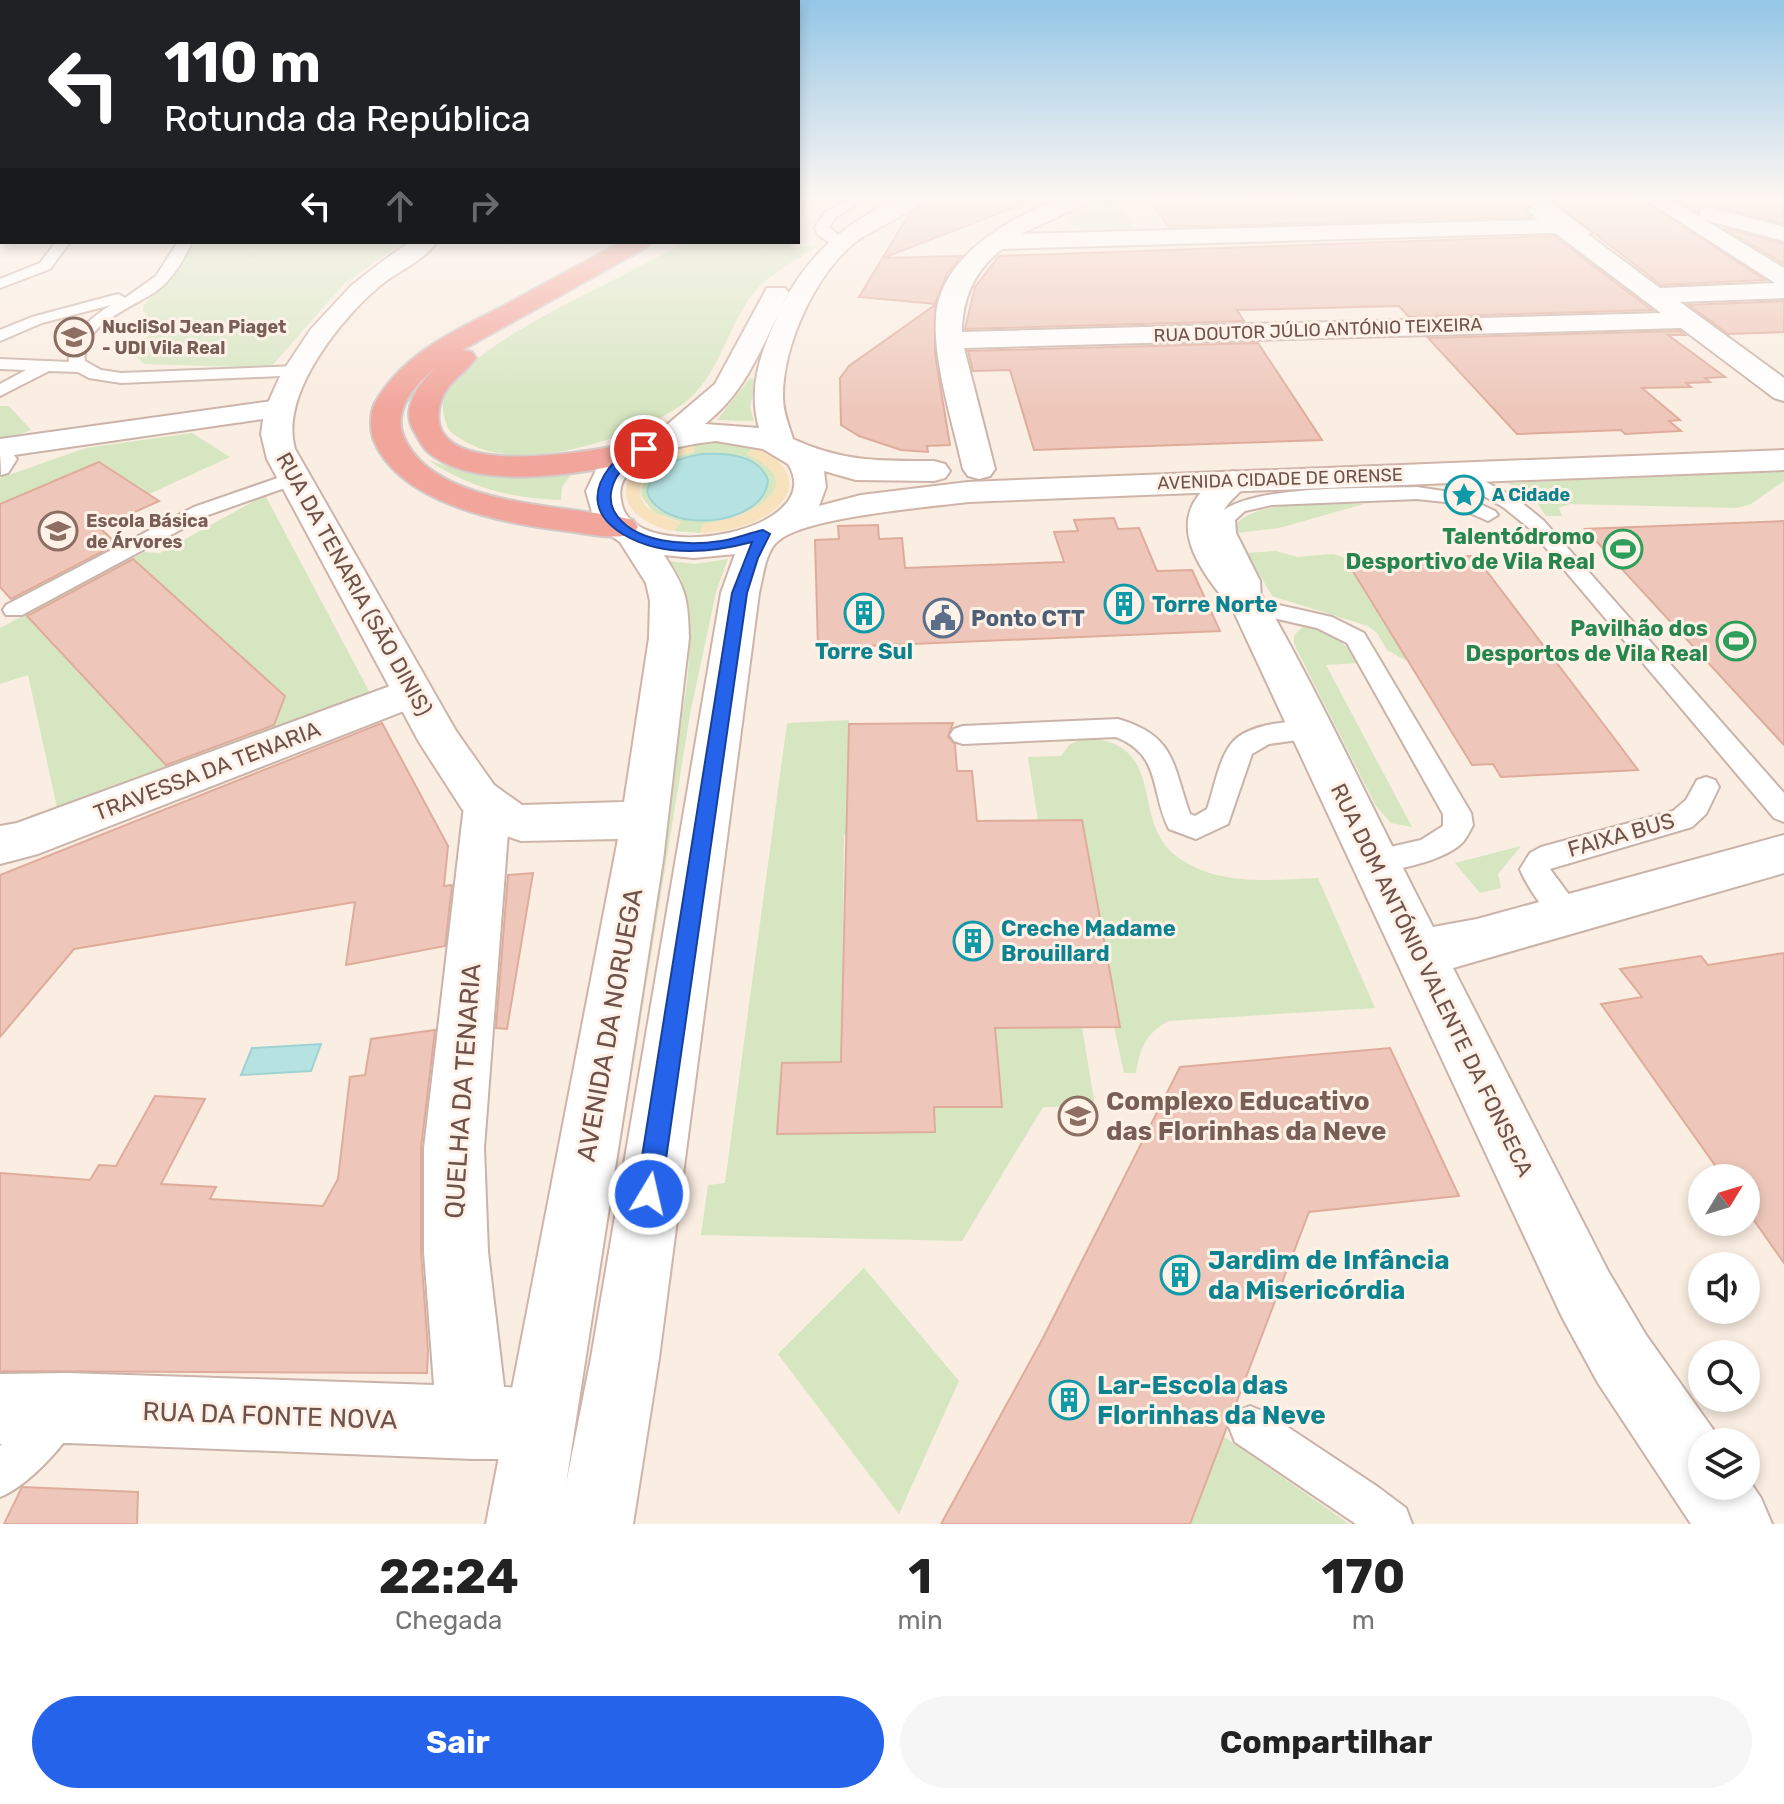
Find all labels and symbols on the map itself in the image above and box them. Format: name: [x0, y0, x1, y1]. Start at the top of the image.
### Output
street label: RUA DOUTOR JÚLIO ANTÓNIO TEIXEIRA: [1153, 313, 1483, 347]
school or university icon: NucliSol Jean Piaget - UDI Vila Real: [53, 316, 95, 358]
place label: NucliSol Jean Piaget - UDI Vila Real: [102, 316, 287, 359]
pin: [610, 415, 678, 483]
street label: RUA DA TENARIA (SÃO DINIS): [270, 447, 438, 721]
street label: AVENIDA CIDADE DE ORENSE: [1157, 464, 1403, 494]
place icon: A Cidade: [1443, 474, 1485, 516]
place label: A Cidade: [1492, 484, 1570, 506]
school or university icon: Escola Básica de Árvores: [37, 510, 79, 552]
place label: Escola Básica de Árvores: [86, 510, 208, 553]
place label: Talentódromo Desportivo de Vila Real: [1346, 523, 1595, 575]
sports icon: Talentódromo Desportivo de Vila Real: [1602, 528, 1644, 570]
building icon: Torre Norte: [1103, 583, 1145, 625]
place label: Torre Norte: [1152, 591, 1278, 618]
building icon: Torre Sul: [843, 592, 885, 634]
public building icon: Ponto CTT: [922, 597, 964, 639]
place label: Ponto CTT: [971, 605, 1085, 632]
place label: Pavilhão dos Desportos de Vila Real: [1465, 615, 1708, 667]
sports icon: Pavilhão dos Desportos de Vila Real: [1715, 620, 1757, 662]
place label: Torre Sul: [815, 638, 913, 665]
street label: TRAVESSA DA TENARIA: [90, 715, 324, 827]
street label: RUA DOM ANTÓNIO VALENTE DA FONSECA: [1325, 779, 1539, 1181]
street label: FAIXA BUS: [1564, 807, 1678, 863]
street label: AVENIDA DA NORUEGA: [571, 886, 649, 1164]
place label: Creche Madame Brouillard: [1001, 915, 1176, 967]
building icon: Creche Madame Brouillard: [952, 920, 994, 962]
street label: QUELHA DA TENARIA: [439, 962, 487, 1220]
place label: Complexo Educativo das Florinhas da Neve: [1106, 1086, 1386, 1147]
school or university icon: Complexo Educativo das Florinhas da Neve: [1057, 1095, 1099, 1137]
position arrow: [607, 1152, 691, 1236]
north arrow: [1688, 1164, 1760, 1236]
place label: Jardim de Infância da Misericórdia: [1208, 1245, 1449, 1306]
building icon: Jardim de Infância da Misericórdia: [1159, 1254, 1201, 1296]
place label: Lar-Escola das Florinhas da Neve: [1097, 1370, 1326, 1431]
building icon: Lar-Escola das Florinhas da Neve: [1048, 1379, 1090, 1421]
street label: RUA DA FONTE NOVA: [142, 1396, 398, 1436]

